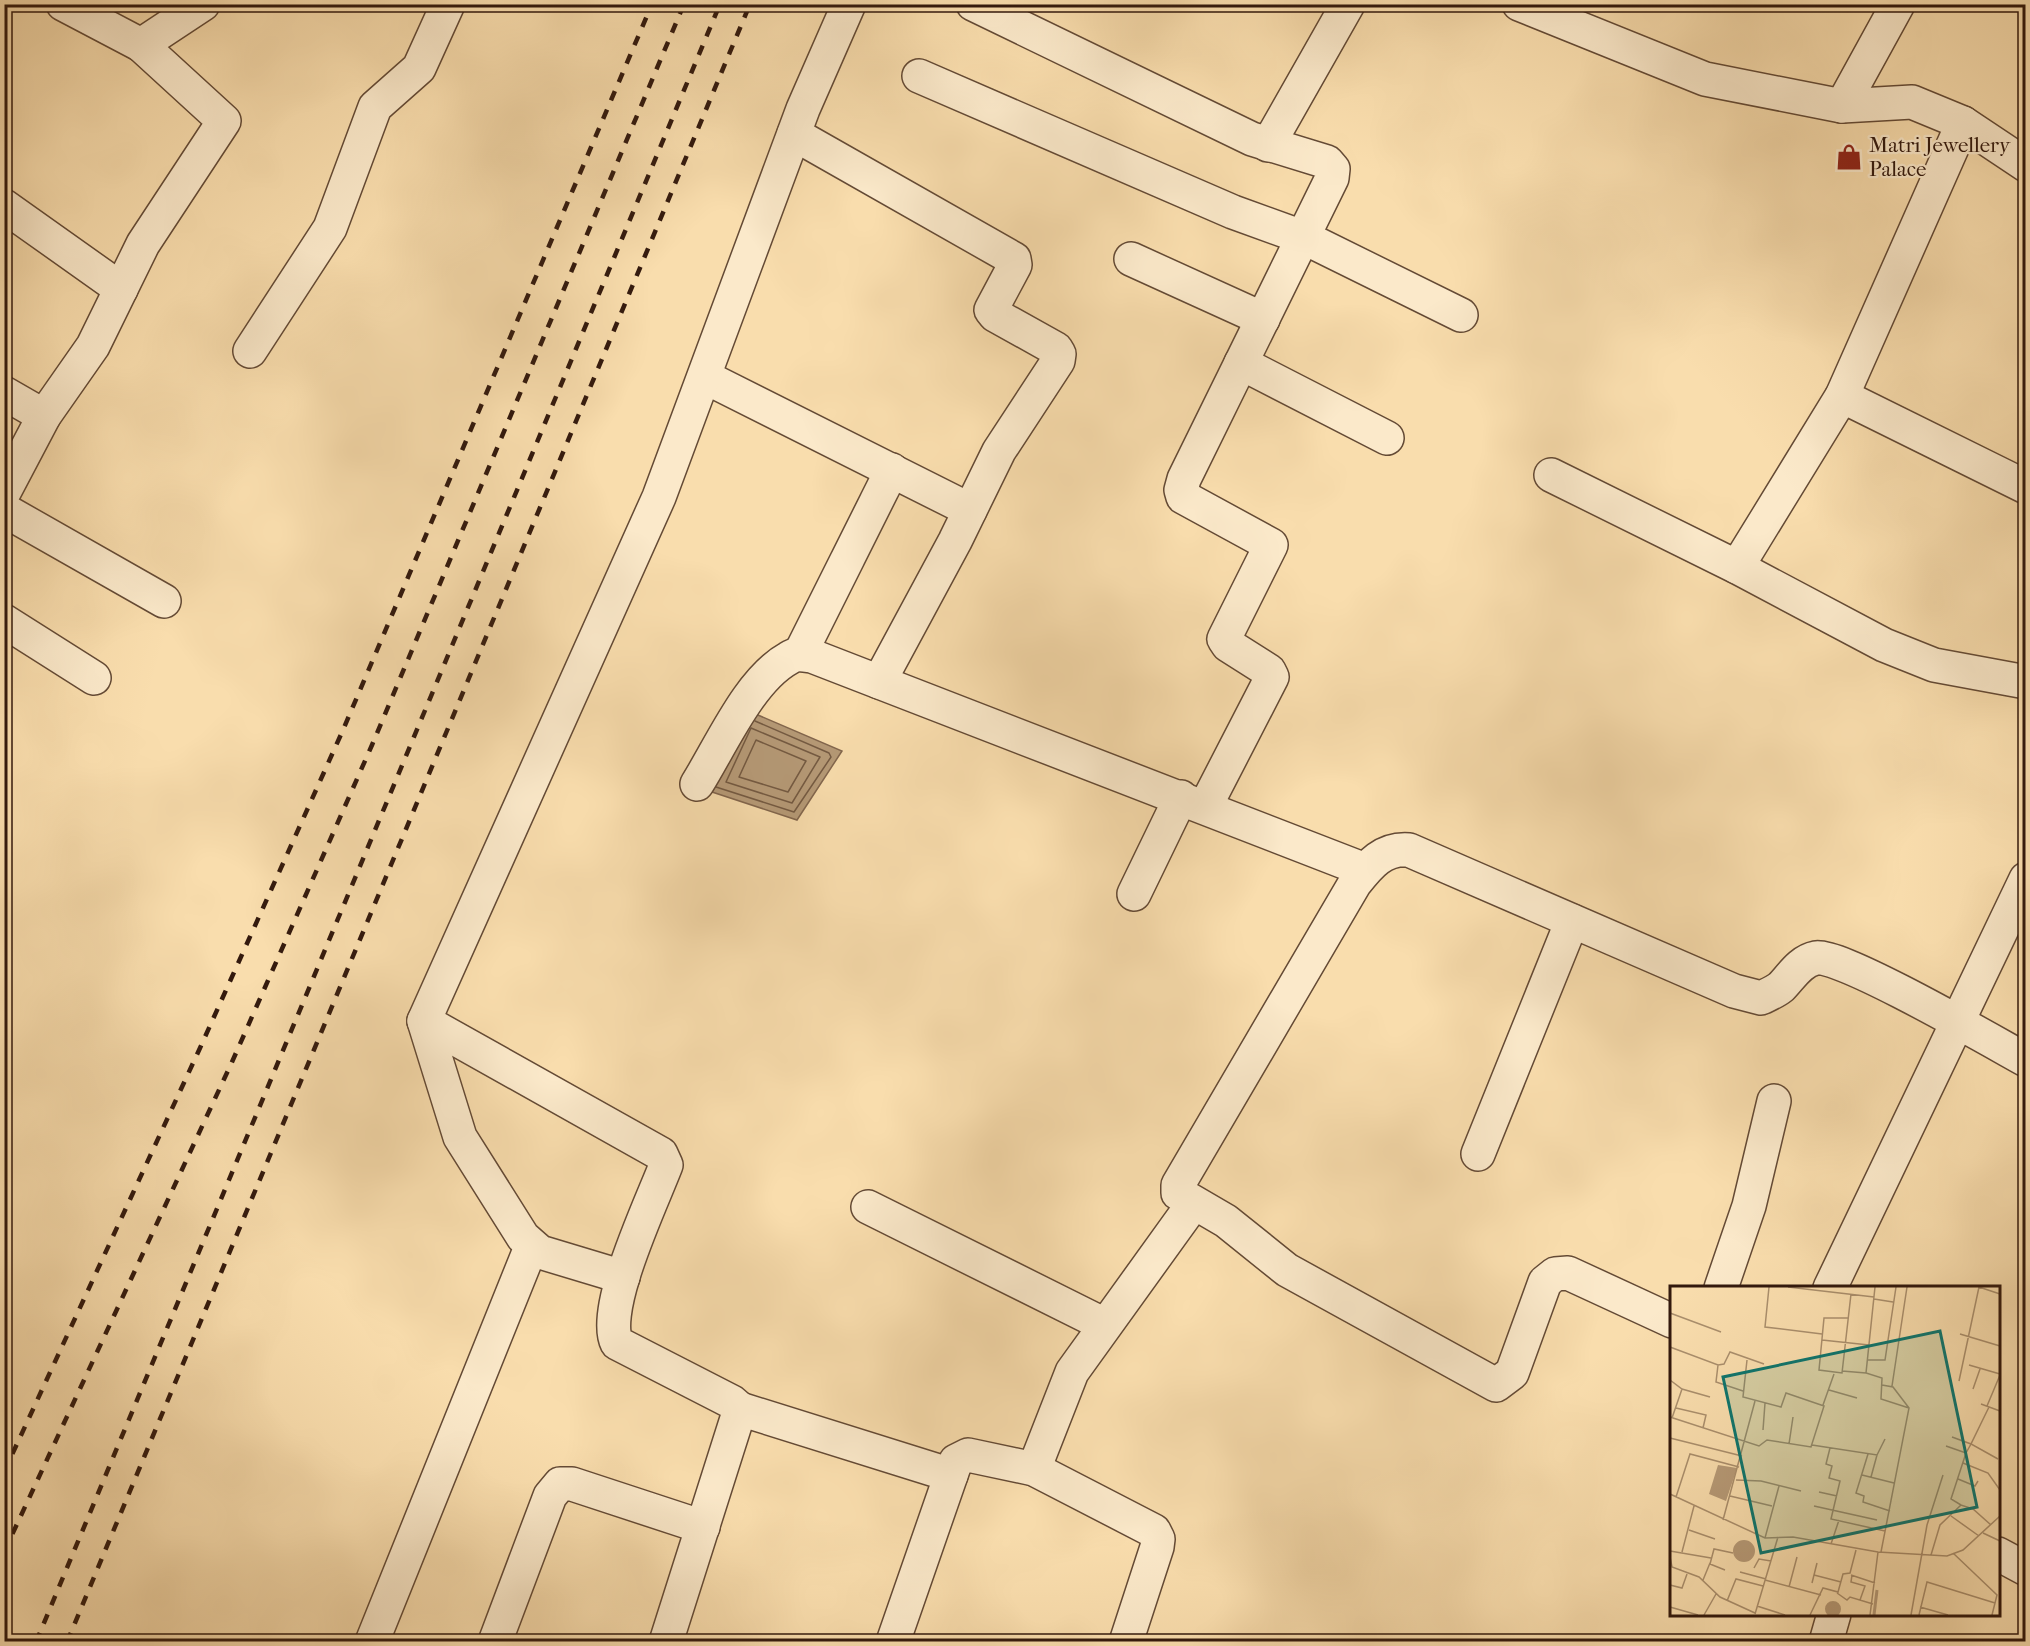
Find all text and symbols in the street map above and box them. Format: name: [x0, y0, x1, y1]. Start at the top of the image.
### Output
place label: Matri Jewellery Palace: [1869, 133, 2011, 181]
shop icon: Matri Jewellery Palace: [1834, 142, 1864, 172]
inset map: [1670, 1286, 2000, 1616]

